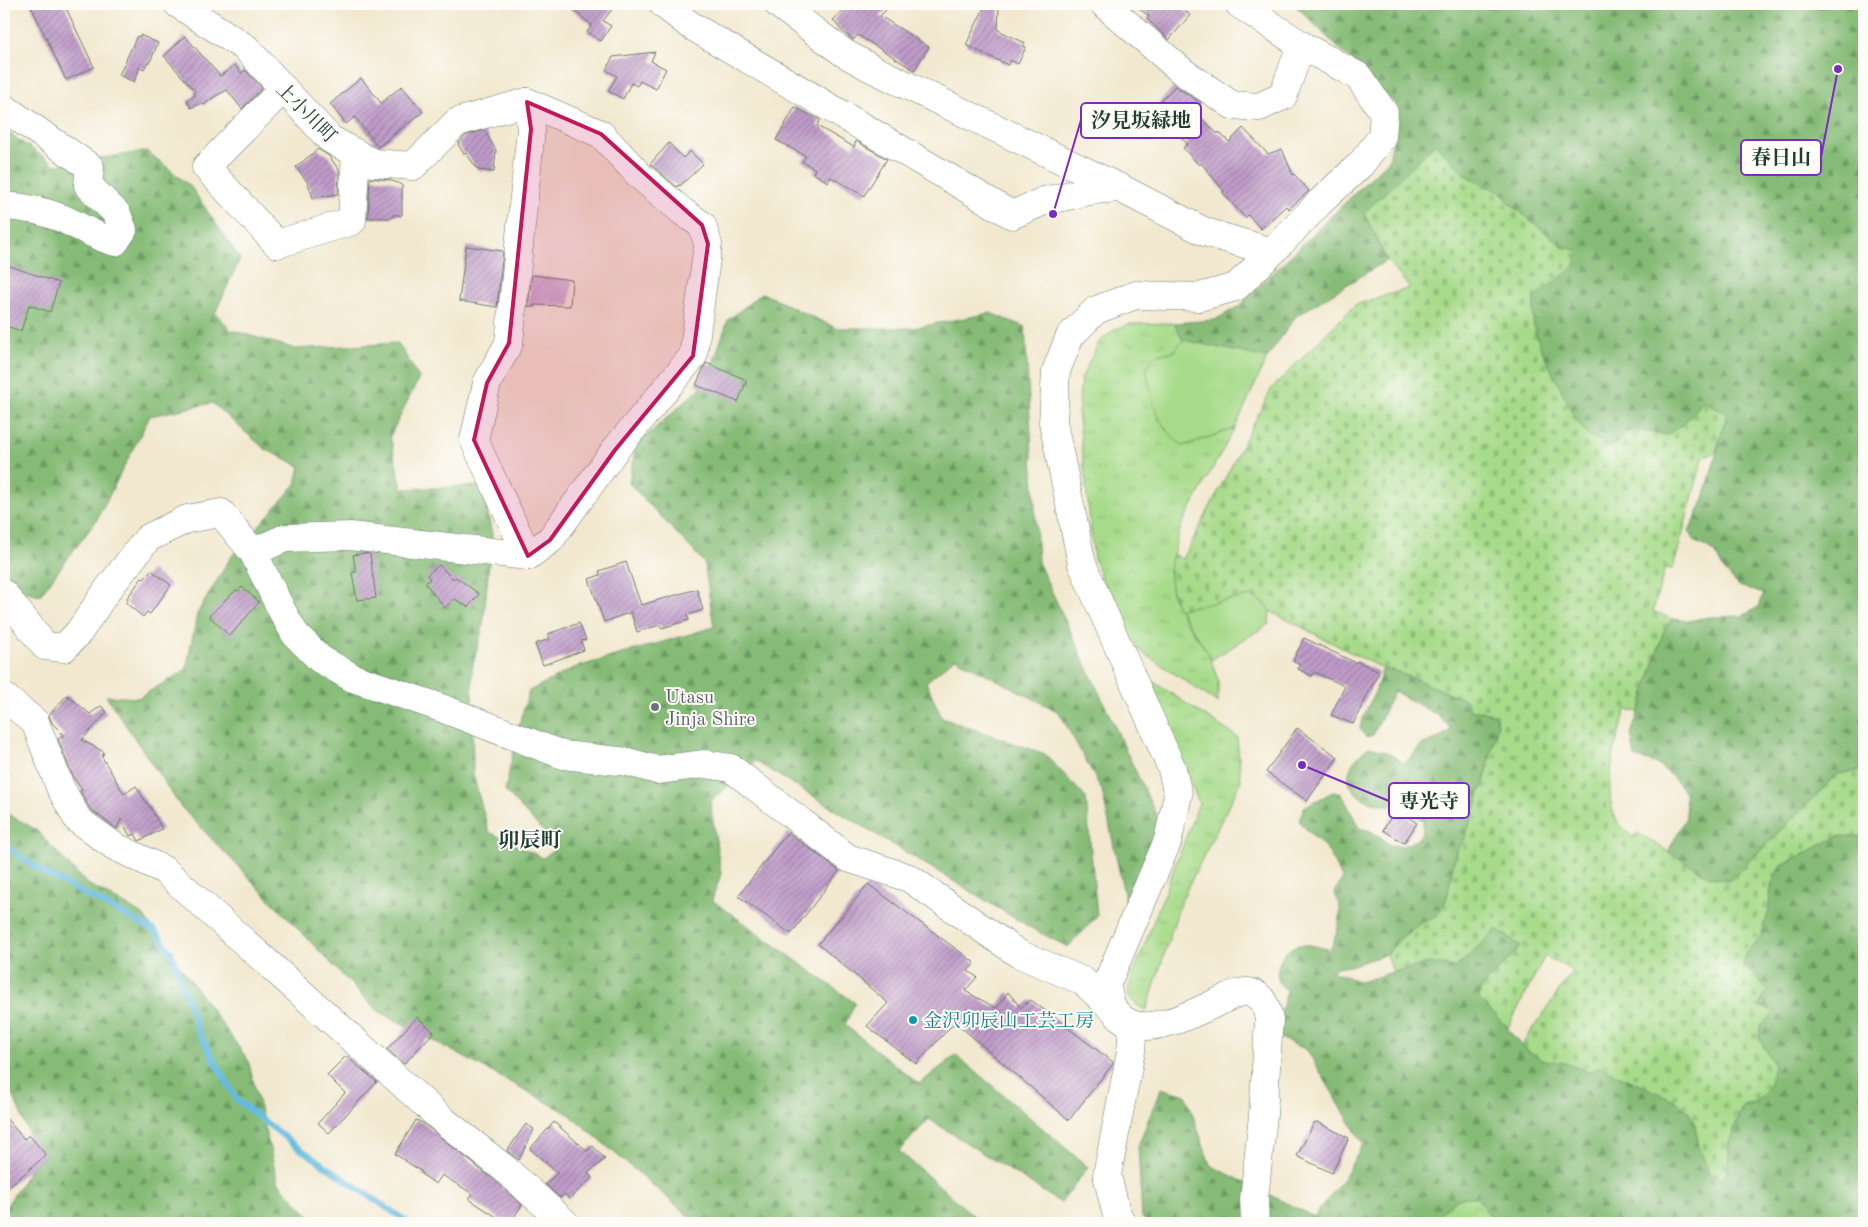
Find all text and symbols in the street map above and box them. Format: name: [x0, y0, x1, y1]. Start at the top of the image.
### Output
street label: 上小川町: [272, 79, 340, 147]
callout: 汐見坂緑地: [1081, 103, 1201, 138]
text: 汐見坂緑地: [1091, 110, 1191, 132]
callout: 春日山: [1741, 140, 1821, 175]
text: 春日山: [1751, 146, 1811, 169]
place label: Utasu Jinja Shire: [665, 689, 755, 730]
marker: Utasu Jinja Shire: [649, 701, 661, 713]
callout: 専光寺: [1389, 783, 1469, 818]
text: 専光寺: [1399, 791, 1459, 813]
district label: 卯辰町: [499, 829, 562, 852]
place label: 金沢卯辰山工芸工房: [923, 1010, 1094, 1032]
marker: 金沢卯辰山工芸工房: [907, 1014, 919, 1026]

